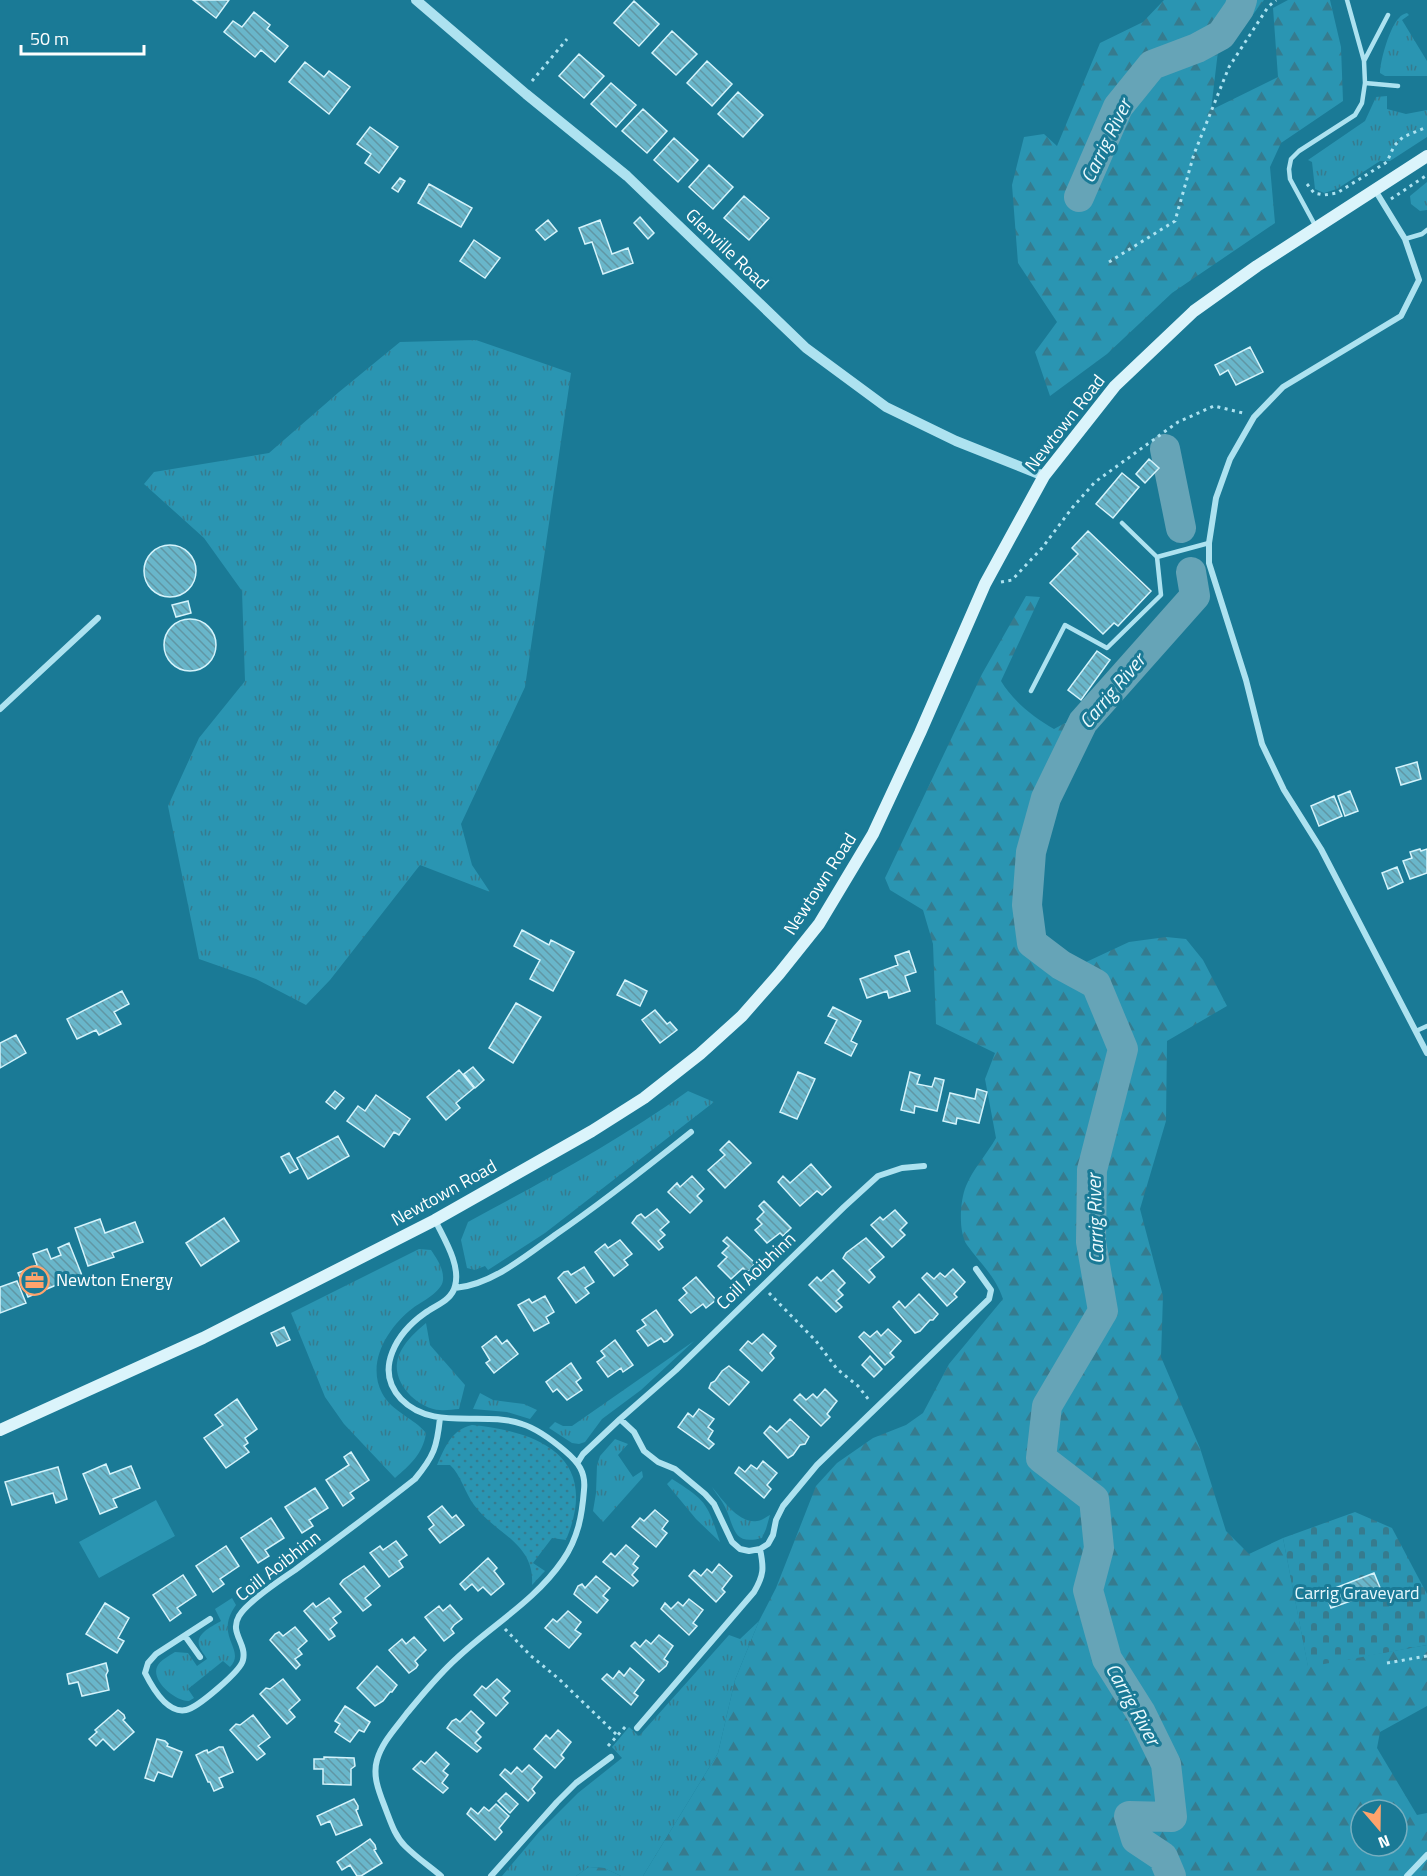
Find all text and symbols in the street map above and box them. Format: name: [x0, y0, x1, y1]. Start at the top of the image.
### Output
scale bar: [21, 18, 144, 56]
text: 50 m: [30, 25, 69, 52]
water label: Carrig River: [1072, 91, 1140, 188]
street label: Glenville Road: [680, 202, 775, 295]
street label: Newtown Road: [1018, 368, 1111, 477]
water label: Carrig River: [1071, 644, 1154, 735]
street label: Newtown Road: [776, 827, 863, 940]
street label: Newtown Road: [386, 1152, 501, 1233]
water label: Carrig River: [1077, 1171, 1112, 1265]
street label: Coill Aoibhinn: [710, 1226, 802, 1316]
office icon: Newton Energy: [19, 1264, 51, 1296]
place label: Newton Energy: [56, 1266, 173, 1293]
street label: Coill Aoibhinn: [229, 1524, 326, 1608]
park label: Carrig Graveyard: [1294, 1579, 1420, 1606]
water label: Carrig River: [1098, 1657, 1170, 1753]
north arrow: [1349, 1798, 1409, 1858]
text: N: [1375, 1829, 1393, 1855]

